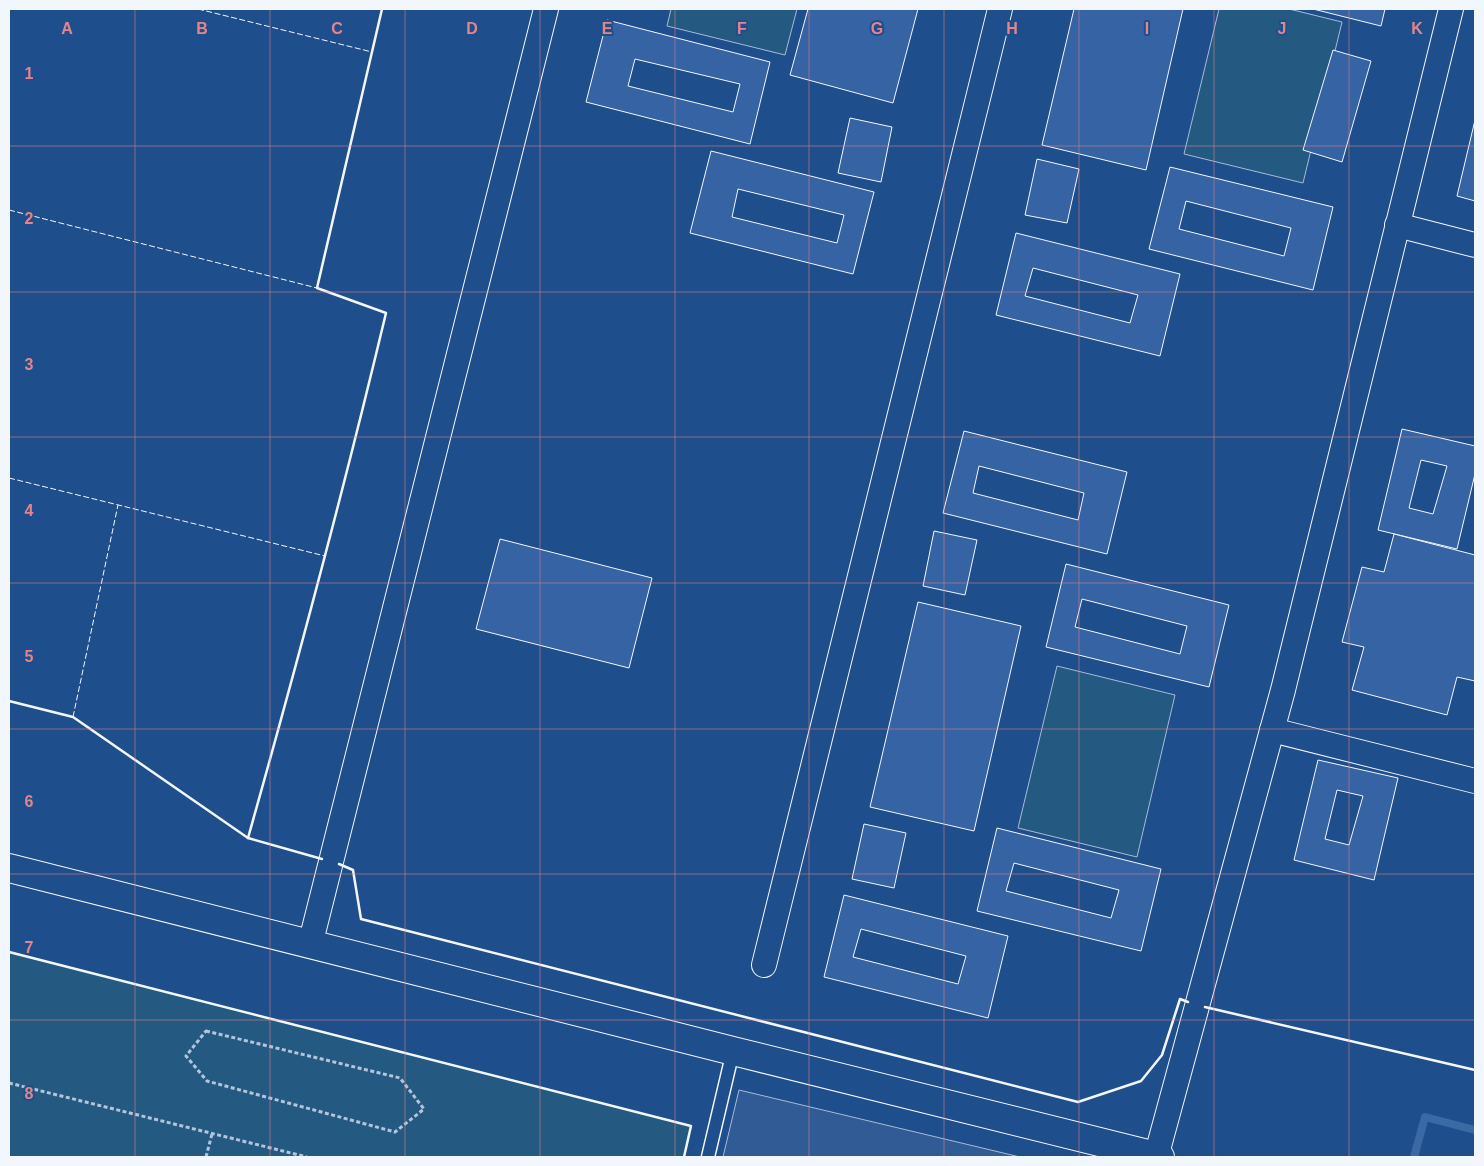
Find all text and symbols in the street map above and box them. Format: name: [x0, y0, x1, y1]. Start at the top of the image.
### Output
text: A: [61, 20, 73, 37]
text: B: [196, 20, 208, 37]
text: C: [331, 20, 343, 37]
text: D: [466, 20, 478, 37]
text: E: [602, 20, 613, 37]
text: F: [737, 20, 747, 37]
text: G: [871, 20, 883, 37]
text: H: [1006, 20, 1018, 37]
text: I: [1145, 20, 1149, 37]
text: J: [1278, 20, 1286, 37]
text: K: [1411, 20, 1423, 37]
text: 1: [25, 65, 34, 82]
text: 2: [25, 210, 34, 227]
text: 3: [25, 356, 34, 373]
text: 4: [25, 502, 34, 519]
text: 5: [25, 648, 34, 665]
text: 6: [25, 793, 34, 810]
text: 7: [25, 939, 34, 956]
text: 8: [25, 1085, 34, 1102]

